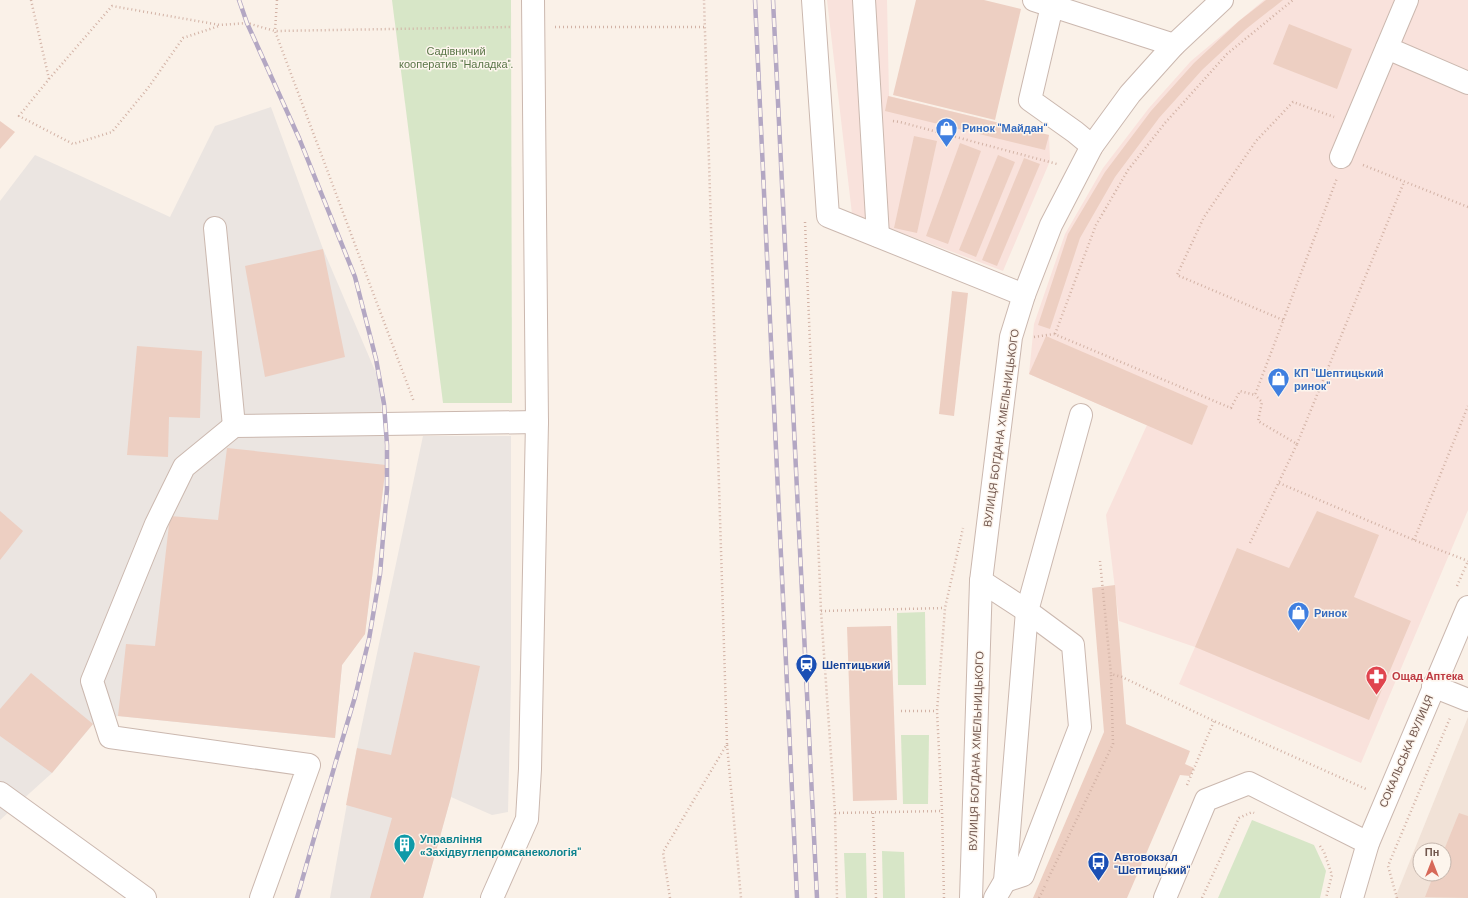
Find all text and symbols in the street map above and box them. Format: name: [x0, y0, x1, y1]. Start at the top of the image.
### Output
park label: Садівничий кооператив "Наладка".: [399, 44, 513, 71]
shop icon: Ринок "Майдан": [934, 115, 960, 148]
place label: Ринок "Майдан": [962, 121, 1048, 135]
street label: ВУЛИЦЯ БОГДАНА ХМЕЛЬНИЦЬКОГО: [980, 328, 1022, 528]
shop icon: КП "Шептицький ринок": [1265, 366, 1291, 399]
place label: КП "Шептицький ринок": [1294, 366, 1384, 393]
shop icon: Ринок: [1286, 600, 1312, 633]
place label: Ринок: [1314, 606, 1347, 620]
street label: ВУЛИЦЯ БОГДАНА ХМЕЛЬНИЦЬКОГО: [966, 650, 986, 851]
station icon: Шептицький: [794, 652, 820, 685]
place label: Шептицький: [822, 658, 891, 672]
pharmacy icon: Ощад Аптека: [1363, 663, 1389, 696]
place label: Ощад Аптека: [1392, 669, 1464, 683]
street label: СОКАЛЬСЬКА ВУЛИЦЯ: [1376, 692, 1436, 809]
building icon: Управління «Західвуглепромсанекологія": [392, 832, 418, 865]
place label: Управління «Західвуглепромсанекологія": [420, 832, 581, 859]
north arrow: [1412, 842, 1452, 882]
text: Пн: [1425, 845, 1439, 859]
bus stop icon: Автовокзал "Шептицький": [1086, 850, 1112, 883]
place label: Автовокзал "Шептицький": [1114, 850, 1191, 877]

